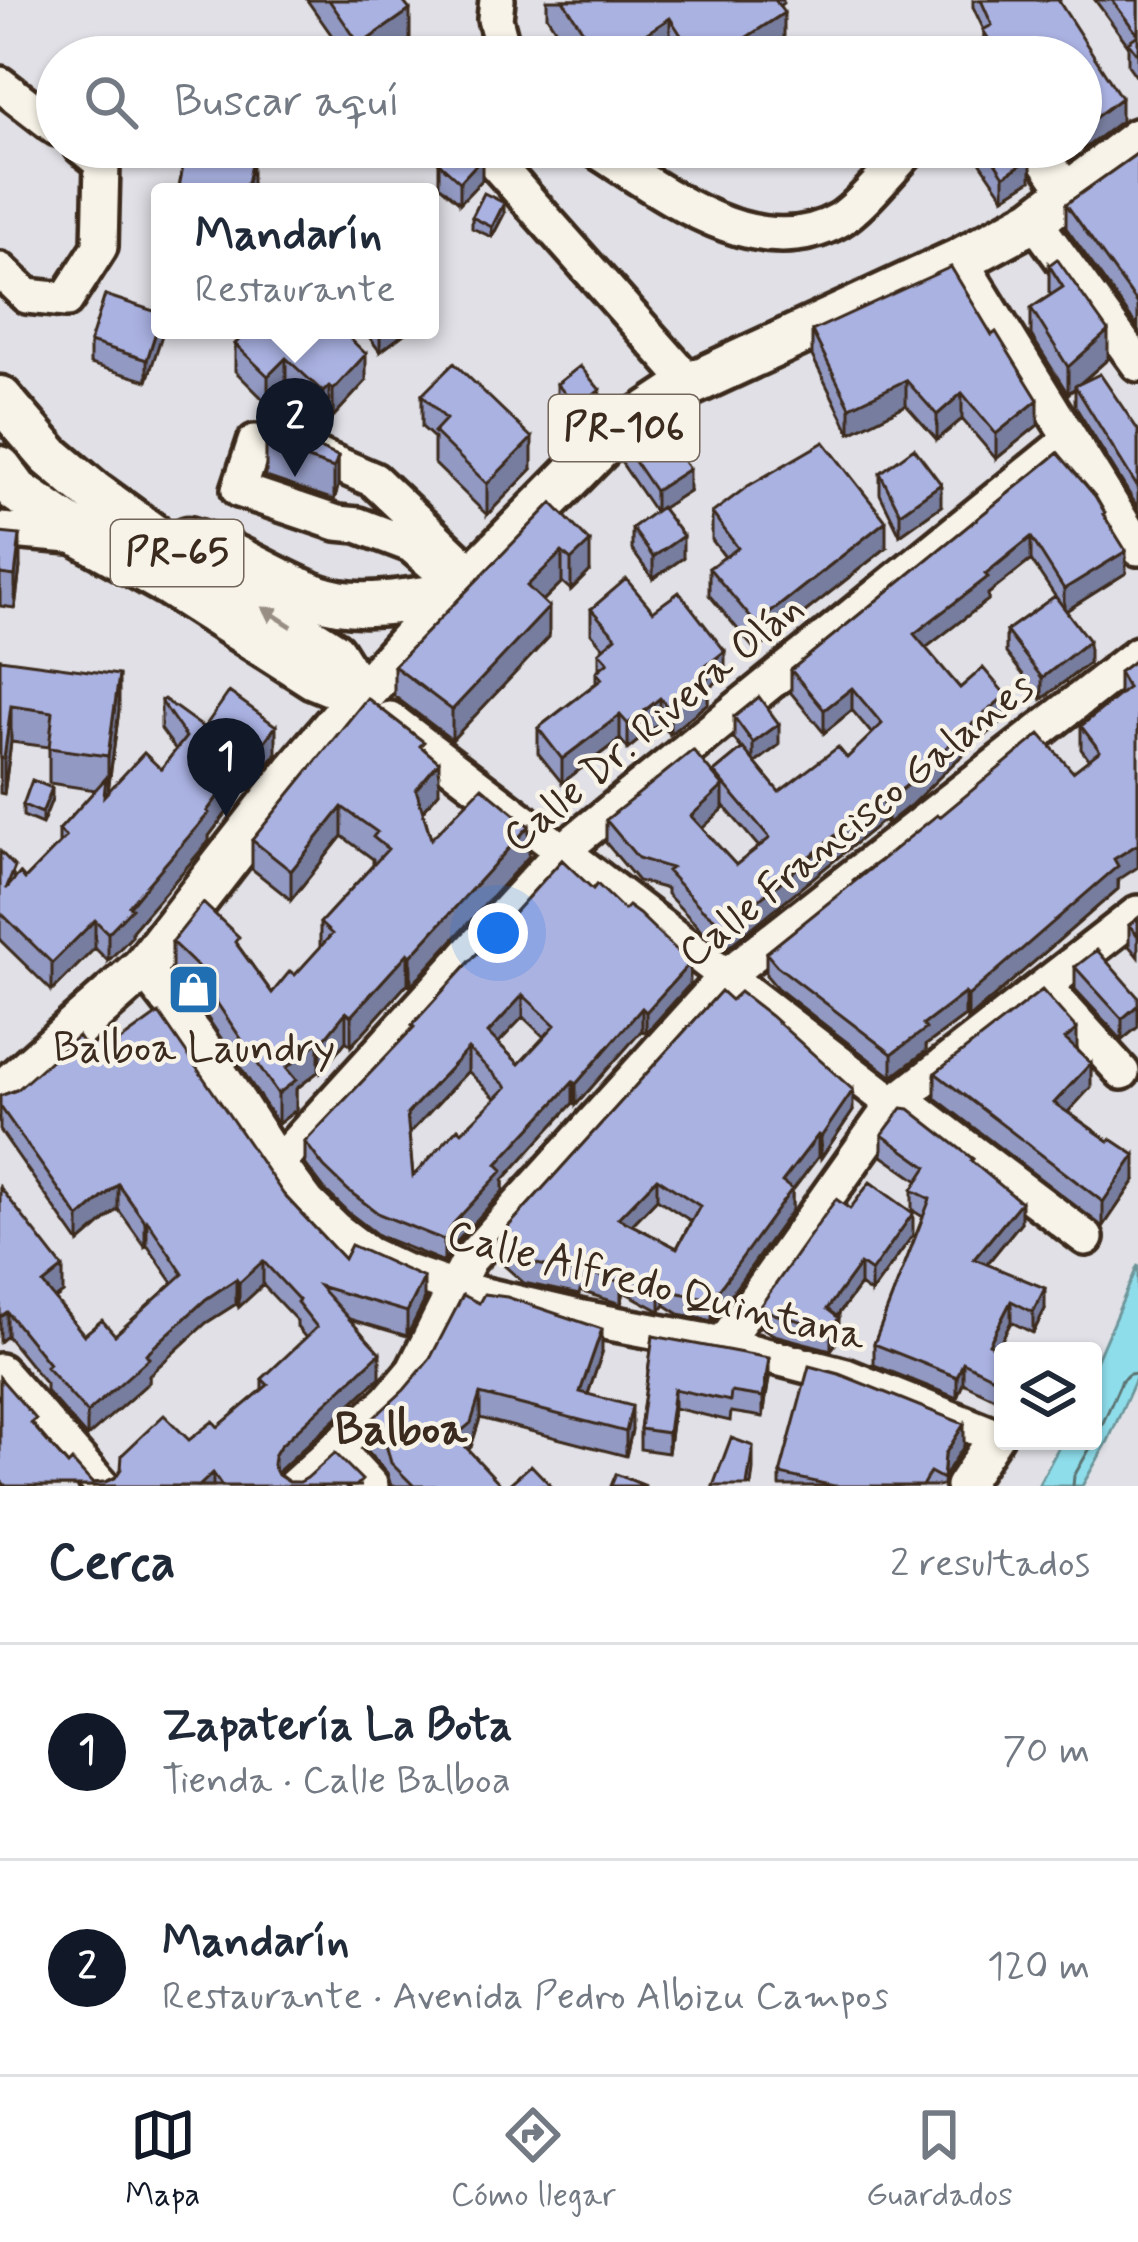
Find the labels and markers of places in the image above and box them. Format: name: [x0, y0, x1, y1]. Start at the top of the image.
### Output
pin: 2: [256, 378, 334, 477]
pin: 1: [187, 718, 265, 817]
shop icon: Balboa Laundry: [166, 962, 222, 1018]
place label: Balboa Laundry: [53, 1022, 335, 1077]

